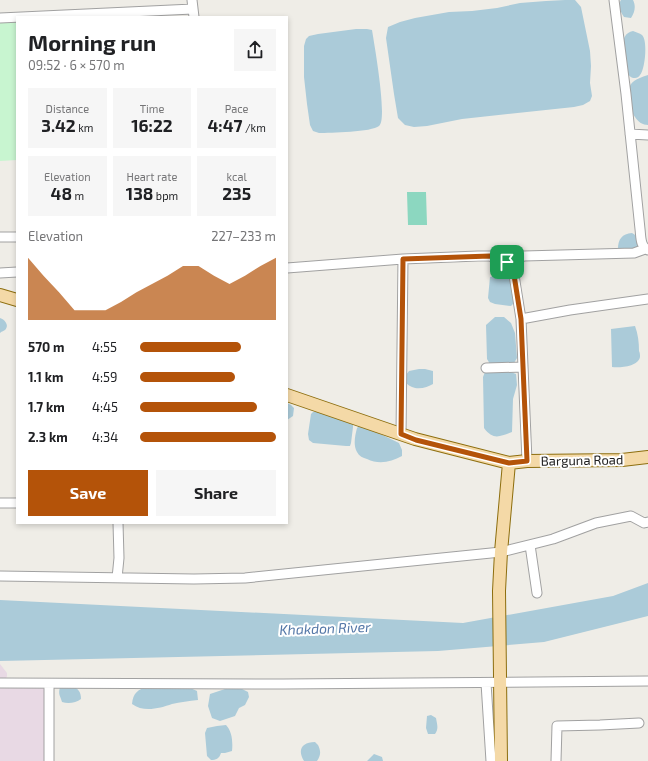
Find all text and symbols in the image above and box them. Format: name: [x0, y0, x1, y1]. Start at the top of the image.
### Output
text: Morning run: [28, 29, 156, 55]
button: share: [234, 29, 276, 71]
text: 09:52 · 6 × 570 m: [28, 57, 125, 73]
text: Distance: [46, 102, 89, 115]
text: Time: [140, 102, 164, 115]
text: Pace: [225, 102, 249, 115]
text: 3.42: [41, 115, 76, 135]
text: 16:22: [131, 115, 173, 135]
text: 4:47: [207, 115, 242, 135]
text: km: [76, 121, 93, 134]
text: /km: [242, 121, 266, 134]
text: Elevation: [44, 170, 91, 183]
text: Heart rate: [127, 170, 177, 183]
text: kcal: [227, 170, 247, 183]
text: 48: [51, 183, 72, 203]
text: 138: [126, 183, 153, 203]
text: 235: [222, 183, 251, 203]
text: m: [72, 189, 84, 202]
text: bpm: [153, 189, 178, 202]
text: Elevation: [28, 228, 83, 244]
text: 227–233 m: [211, 228, 276, 244]
pin: [490, 245, 524, 279]
icon: arrive: [496, 251, 518, 273]
text: 570 m: [28, 339, 65, 355]
text: 4:55: [92, 339, 117, 355]
text: 1.1 km: [28, 369, 63, 385]
text: 4:59: [92, 369, 117, 385]
text: 1.7 km: [28, 399, 65, 415]
text: 4:45: [92, 399, 118, 415]
text: 2.3 km: [28, 429, 68, 445]
text: 4:34: [92, 429, 118, 445]
street label: Barguna Road: [541, 451, 623, 469]
button: Save: [28, 470, 148, 516]
button: Share: [156, 470, 276, 516]
water label: Khakdon River: [279, 618, 371, 638]

